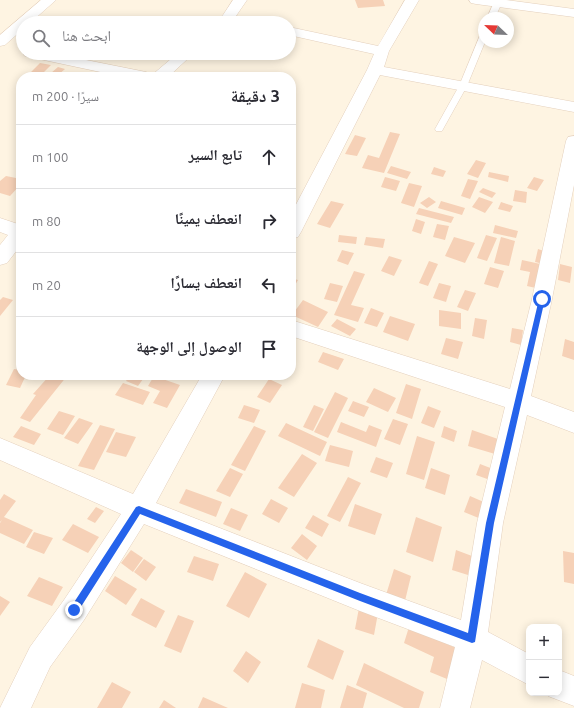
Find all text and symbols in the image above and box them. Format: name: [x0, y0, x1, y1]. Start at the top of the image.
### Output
north arrow: [478, 12, 514, 48]
search box: [16, 16, 296, 60]
icon: search: [30, 27, 52, 49]
text: ابحث هنا: [62, 27, 111, 44]
text: 3 دقيقة: [231, 86, 280, 105]
text: سيرًا · 200 m: [32, 89, 99, 103]
text: تابع السير: [188, 146, 242, 163]
icon: ahead: [258, 146, 280, 168]
text: 100 m: [32, 150, 68, 164]
text: انعطف يمينًا: [175, 210, 242, 227]
icon: right: [258, 210, 280, 232]
text: 80 m: [32, 214, 61, 228]
text: انعطف يسارًا: [170, 274, 242, 291]
icon: left: [258, 274, 280, 296]
text: 20 m: [32, 278, 61, 292]
route start: [533, 290, 551, 308]
text: الوصول إلى الوجهة: [136, 338, 242, 355]
icon: arrive: [258, 338, 280, 360]
route end: [65, 601, 83, 619]
map controls: [526, 624, 562, 696]
button: +: [526, 624, 562, 660]
button: −: [526, 660, 562, 696]

